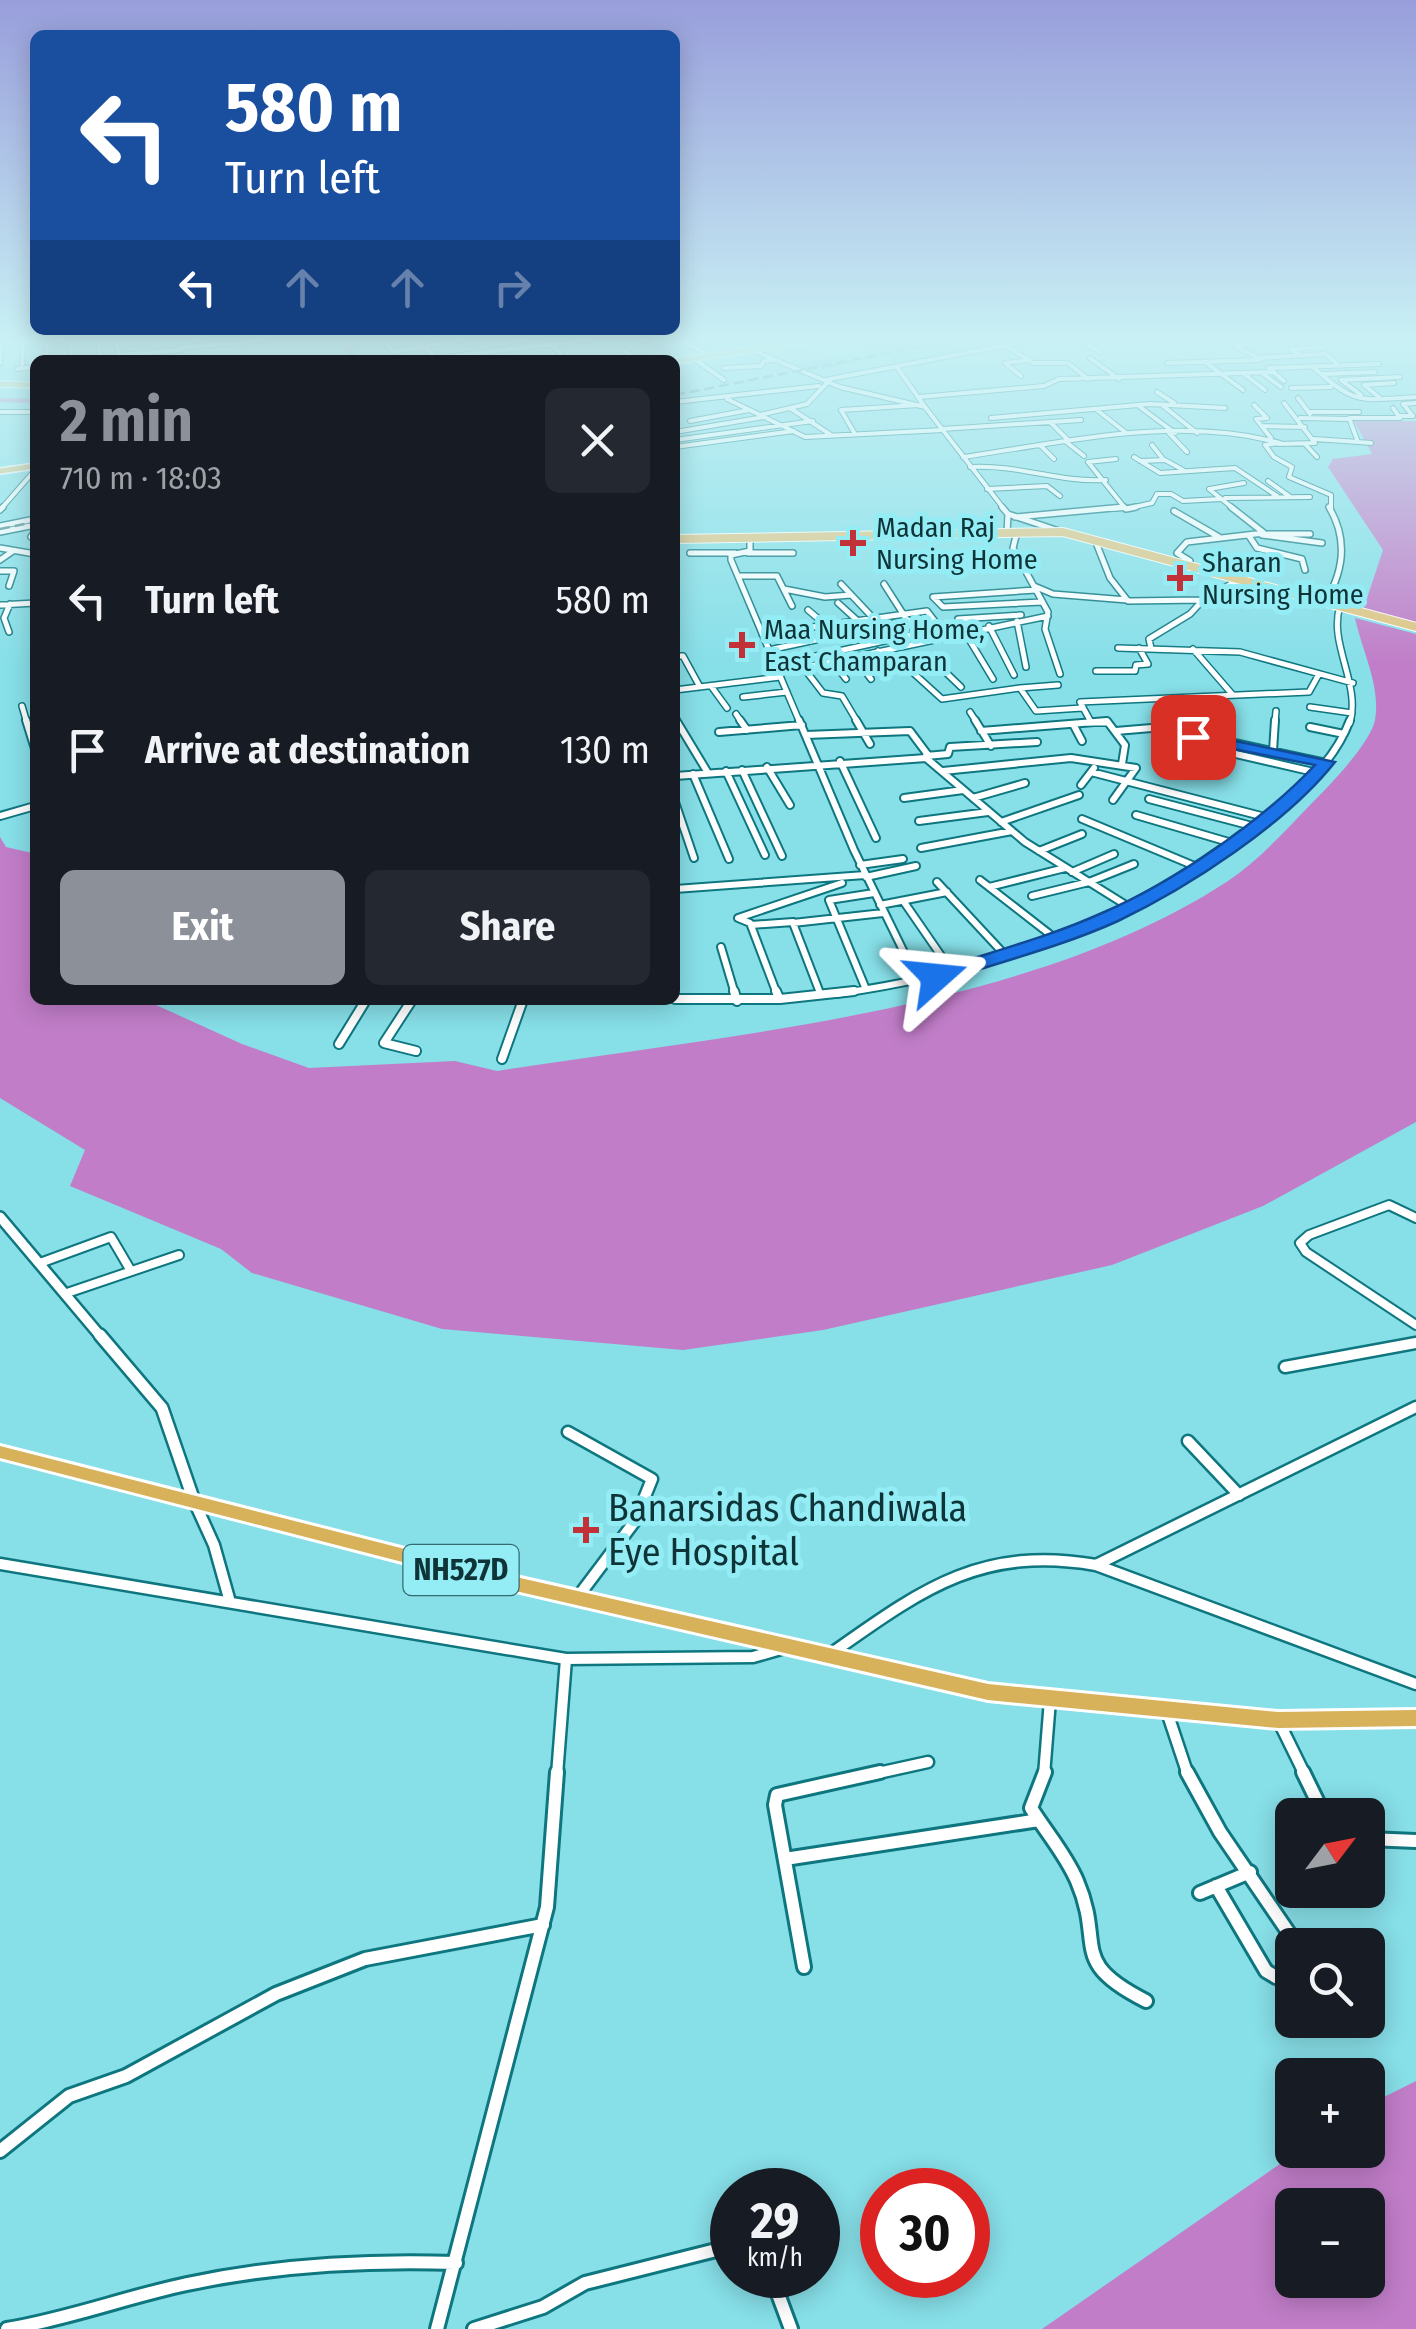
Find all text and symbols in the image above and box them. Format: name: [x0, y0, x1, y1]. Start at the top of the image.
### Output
text: 580 m: [225, 66, 403, 150]
icon: left: [60, 70, 190, 200]
text: Turn left: [225, 151, 380, 205]
icon: left: [170, 260, 225, 315]
icon: ahead: [275, 260, 330, 315]
icon: ahead: [380, 260, 435, 315]
icon: right: [485, 260, 540, 315]
text: 2 min: [60, 385, 193, 457]
button: close: [545, 388, 650, 493]
text: 710 m · 18:03: [60, 459, 222, 497]
place label: Madan Raj Nursing Home: [876, 511, 1038, 576]
marker: Madan Raj Nursing Home: [840, 530, 866, 556]
place label: Sharan Nursing Home: [1202, 546, 1364, 611]
marker: Sharan Nursing Home: [1167, 565, 1193, 591]
icon: left: [60, 573, 115, 628]
text: Turn left: [145, 577, 279, 623]
text: 580 m: [556, 577, 650, 623]
place label: Maa Nursing Home, East Champaran: [764, 613, 985, 678]
marker: Maa Nursing Home, East Champaran: [729, 632, 755, 658]
pin: [1151, 695, 1236, 780]
icon: arrive: [1166, 710, 1221, 765]
icon: arrive: [60, 723, 115, 778]
text: Arrive at destination: [145, 727, 470, 773]
text: 130 m: [560, 727, 650, 773]
button: Exit: [60, 870, 345, 985]
button: Share: [365, 870, 650, 985]
position arrow: [884, 925, 988, 1029]
place label: Banarsidas Chandiwala Eye Hospital: [608, 1485, 967, 1575]
marker: Banarsidas Chandiwala Eye Hospital: [573, 1517, 599, 1543]
road number: NH527D: [404, 1545, 518, 1595]
north arrow: [1275, 1798, 1385, 1908]
map controls: [1275, 1798, 1385, 2298]
button: search: [1275, 1928, 1385, 2038]
button: +: [1275, 2058, 1385, 2168]
speed limit sign: 30: [860, 2168, 990, 2298]
button: −: [1275, 2188, 1385, 2298]
text: 29: [751, 2191, 799, 2251]
text: km/h: [747, 2243, 803, 2273]

